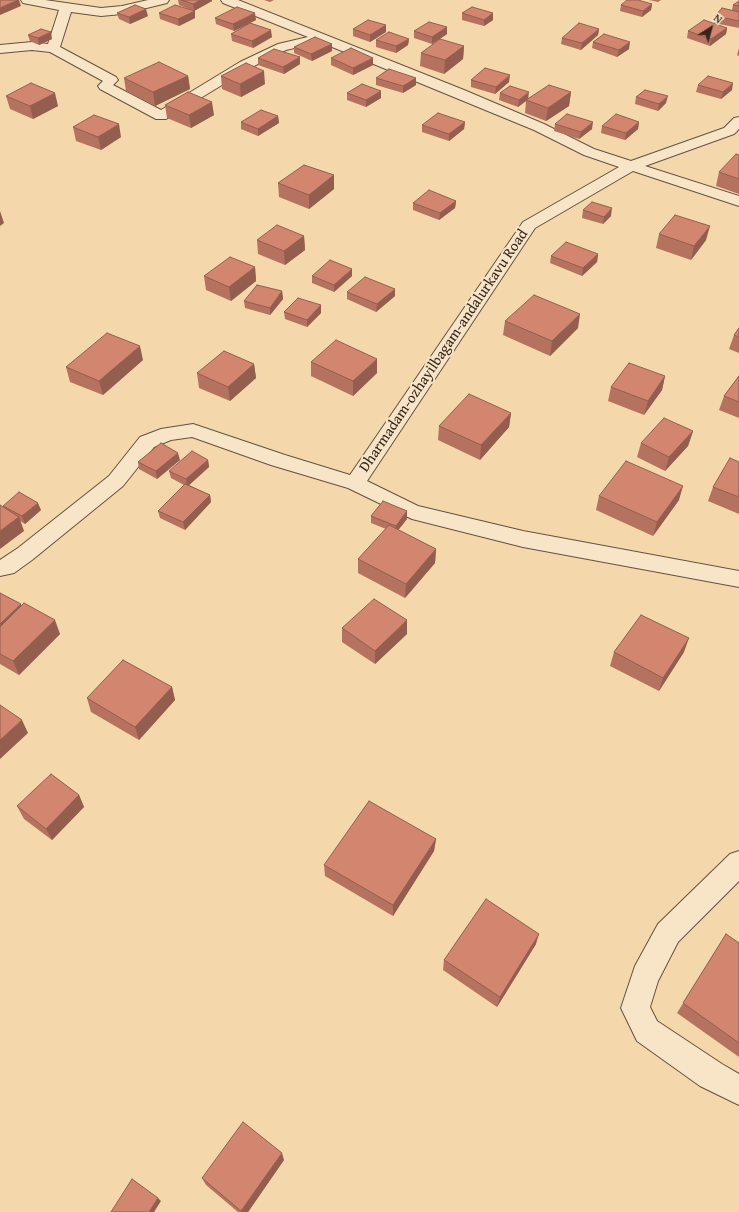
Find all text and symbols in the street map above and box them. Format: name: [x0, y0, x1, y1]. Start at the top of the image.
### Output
north arrow: [691, 8, 731, 48]
text: N: [710, 10, 726, 27]
street label: Dharmadam-ozhayilbagam-andalurkavu Road: [356, 226, 532, 476]

